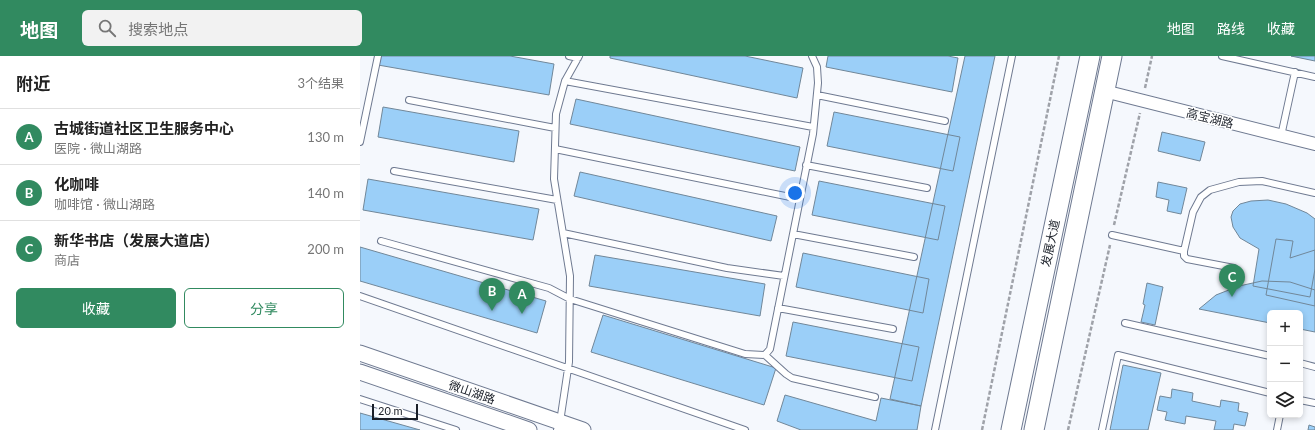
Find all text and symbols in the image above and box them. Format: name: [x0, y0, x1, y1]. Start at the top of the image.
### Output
search box: [82, 10, 362, 46]
icon: search: [96, 17, 118, 39]
text: 地图: [20, 18, 58, 41]
text: 搜索地点: [128, 20, 188, 38]
text: 地图: [1167, 20, 1195, 37]
text: 路线: [1217, 20, 1245, 37]
text: 收藏: [1267, 20, 1295, 37]
text: 附近: [16, 73, 50, 94]
text: 3个结果: [297, 75, 344, 91]
street label: 高宝湖路: [1185, 105, 1235, 131]
text: 古城街道社区卫生服务中心: [54, 119, 234, 137]
text: A: [24, 129, 34, 145]
text: 130 m: [307, 129, 344, 145]
text: 医院 · 微山湖路: [54, 140, 142, 156]
text: 化咖啡: [54, 175, 99, 193]
your location: [785, 183, 805, 203]
text: B: [25, 185, 33, 201]
text: 140 m: [307, 185, 344, 201]
text: 咖啡馆 · 微山湖路: [54, 196, 155, 212]
street label: 发展大道: [1038, 218, 1062, 268]
text: 新华书店（发展大道店）: [54, 231, 219, 249]
text: C: [25, 241, 33, 257]
text: 200 m: [307, 241, 344, 257]
text: 商店: [54, 252, 80, 268]
pin: C: [1219, 264, 1245, 297]
pin: B: [479, 278, 505, 311]
pin: A: [509, 281, 535, 314]
button: 收藏: [16, 288, 176, 328]
button: 分享: [184, 288, 344, 328]
map controls: [1267, 310, 1303, 418]
button: +: [1267, 310, 1303, 346]
button: −: [1267, 346, 1303, 382]
street label: 微山湖路: [447, 377, 497, 407]
button: layers: [1267, 382, 1303, 418]
scale bar: [372, 402, 418, 421]
text: 20 m: [378, 404, 403, 417]

